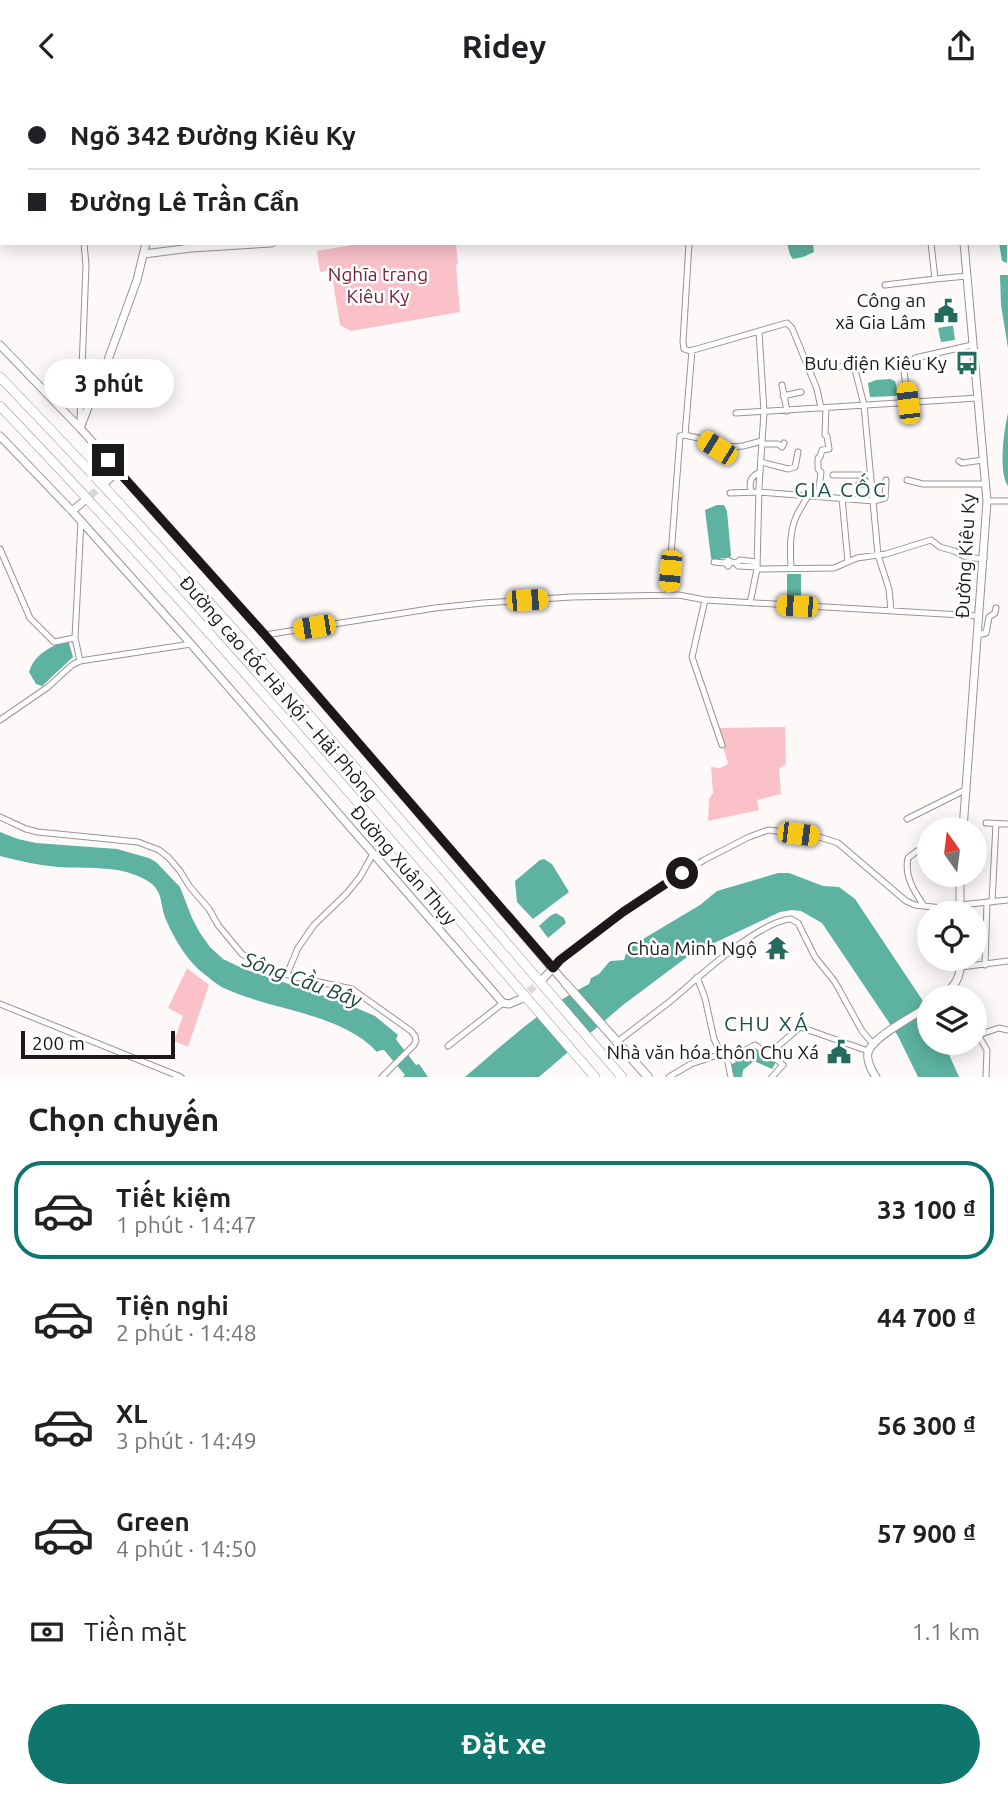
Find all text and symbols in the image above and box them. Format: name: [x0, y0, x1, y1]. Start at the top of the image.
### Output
icon: back: [28, 27, 66, 65]
icon: share: [942, 27, 980, 65]
text: Ridey: [462, 28, 546, 64]
text: Ngõ 342 Đường Kiêu Kỵ: [70, 121, 356, 150]
text: Đường Lê Trần Cẩn: [70, 187, 299, 216]
park label: Nghĩa trang Kiêu Kỵ: [328, 263, 428, 307]
place label: Công an xã Gia Lâm: [835, 289, 926, 333]
public building icon: Công an xã Gia Lâm: [932, 297, 960, 325]
bus stop icon: Bưu điện Kiêu Kỵ: [953, 349, 981, 377]
place label: Bưu điện Kiêu Kỵ: [804, 352, 947, 374]
callout: 3 phút: [43, 359, 173, 407]
text: 3 phút: [74, 371, 144, 396]
car: [896, 381, 921, 425]
car: [694, 428, 741, 468]
route end: [92, 444, 124, 476]
district label: GIA CỐC: [794, 472, 888, 501]
street label: Đường Kiêu Kỵ: [951, 493, 979, 619]
car: [658, 549, 683, 593]
street label: Đường cao tốc Hà Nội – Hải Phòng: [175, 570, 384, 805]
car: [506, 588, 549, 612]
car: [776, 594, 819, 618]
car: [292, 613, 337, 641]
street label: Đường Xuân Thụy: [346, 801, 462, 929]
north arrow: [917, 817, 987, 887]
map controls: [917, 817, 987, 1055]
car: [776, 821, 821, 847]
route start: [666, 857, 698, 889]
button: locate: [917, 901, 987, 971]
temple icon: Chùa Minh Ngộ: [763, 934, 791, 962]
place label: Chùa Minh Ngộ: [627, 937, 757, 959]
water label: Sông Cầu Bây: [239, 944, 367, 1012]
button: layers: [917, 985, 987, 1055]
district label: CHU XÁ: [724, 1011, 810, 1035]
scale bar: [21, 1028, 175, 1060]
text: 200 m: [32, 1032, 85, 1054]
public building icon: Nhà văn hóa thôn Chu Xá: [825, 1038, 853, 1066]
place label: Nhà văn hóa thôn Chu Xá: [606, 1041, 819, 1063]
text: Chọn chuyến: [28, 1101, 219, 1137]
icon: car: [32, 1179, 95, 1242]
text: Tiết kiệm: [116, 1183, 231, 1212]
text: 33 100 ₫: [877, 1195, 976, 1224]
text: 1 phút · 14:47: [116, 1212, 257, 1237]
icon: car: [32, 1287, 95, 1350]
text: Tiện nghi: [116, 1291, 229, 1320]
text: 44 700 ₫: [877, 1303, 976, 1332]
text: 2 phút · 14:48: [116, 1320, 257, 1345]
icon: car: [32, 1395, 95, 1458]
text: XL: [116, 1399, 147, 1428]
text: 56 300 ₫: [877, 1411, 976, 1440]
text: 3 phút · 14:49: [116, 1428, 257, 1453]
icon: car: [32, 1503, 95, 1566]
text: Green: [116, 1507, 190, 1536]
text: 57 900 ₫: [877, 1519, 976, 1548]
text: 4 phút · 14:50: [116, 1536, 257, 1561]
icon: cash: [28, 1613, 66, 1651]
text: Tiền mặt: [84, 1617, 187, 1646]
text: 1.1 km: [912, 1619, 980, 1644]
button: Đặt xe: [28, 1704, 980, 1784]

